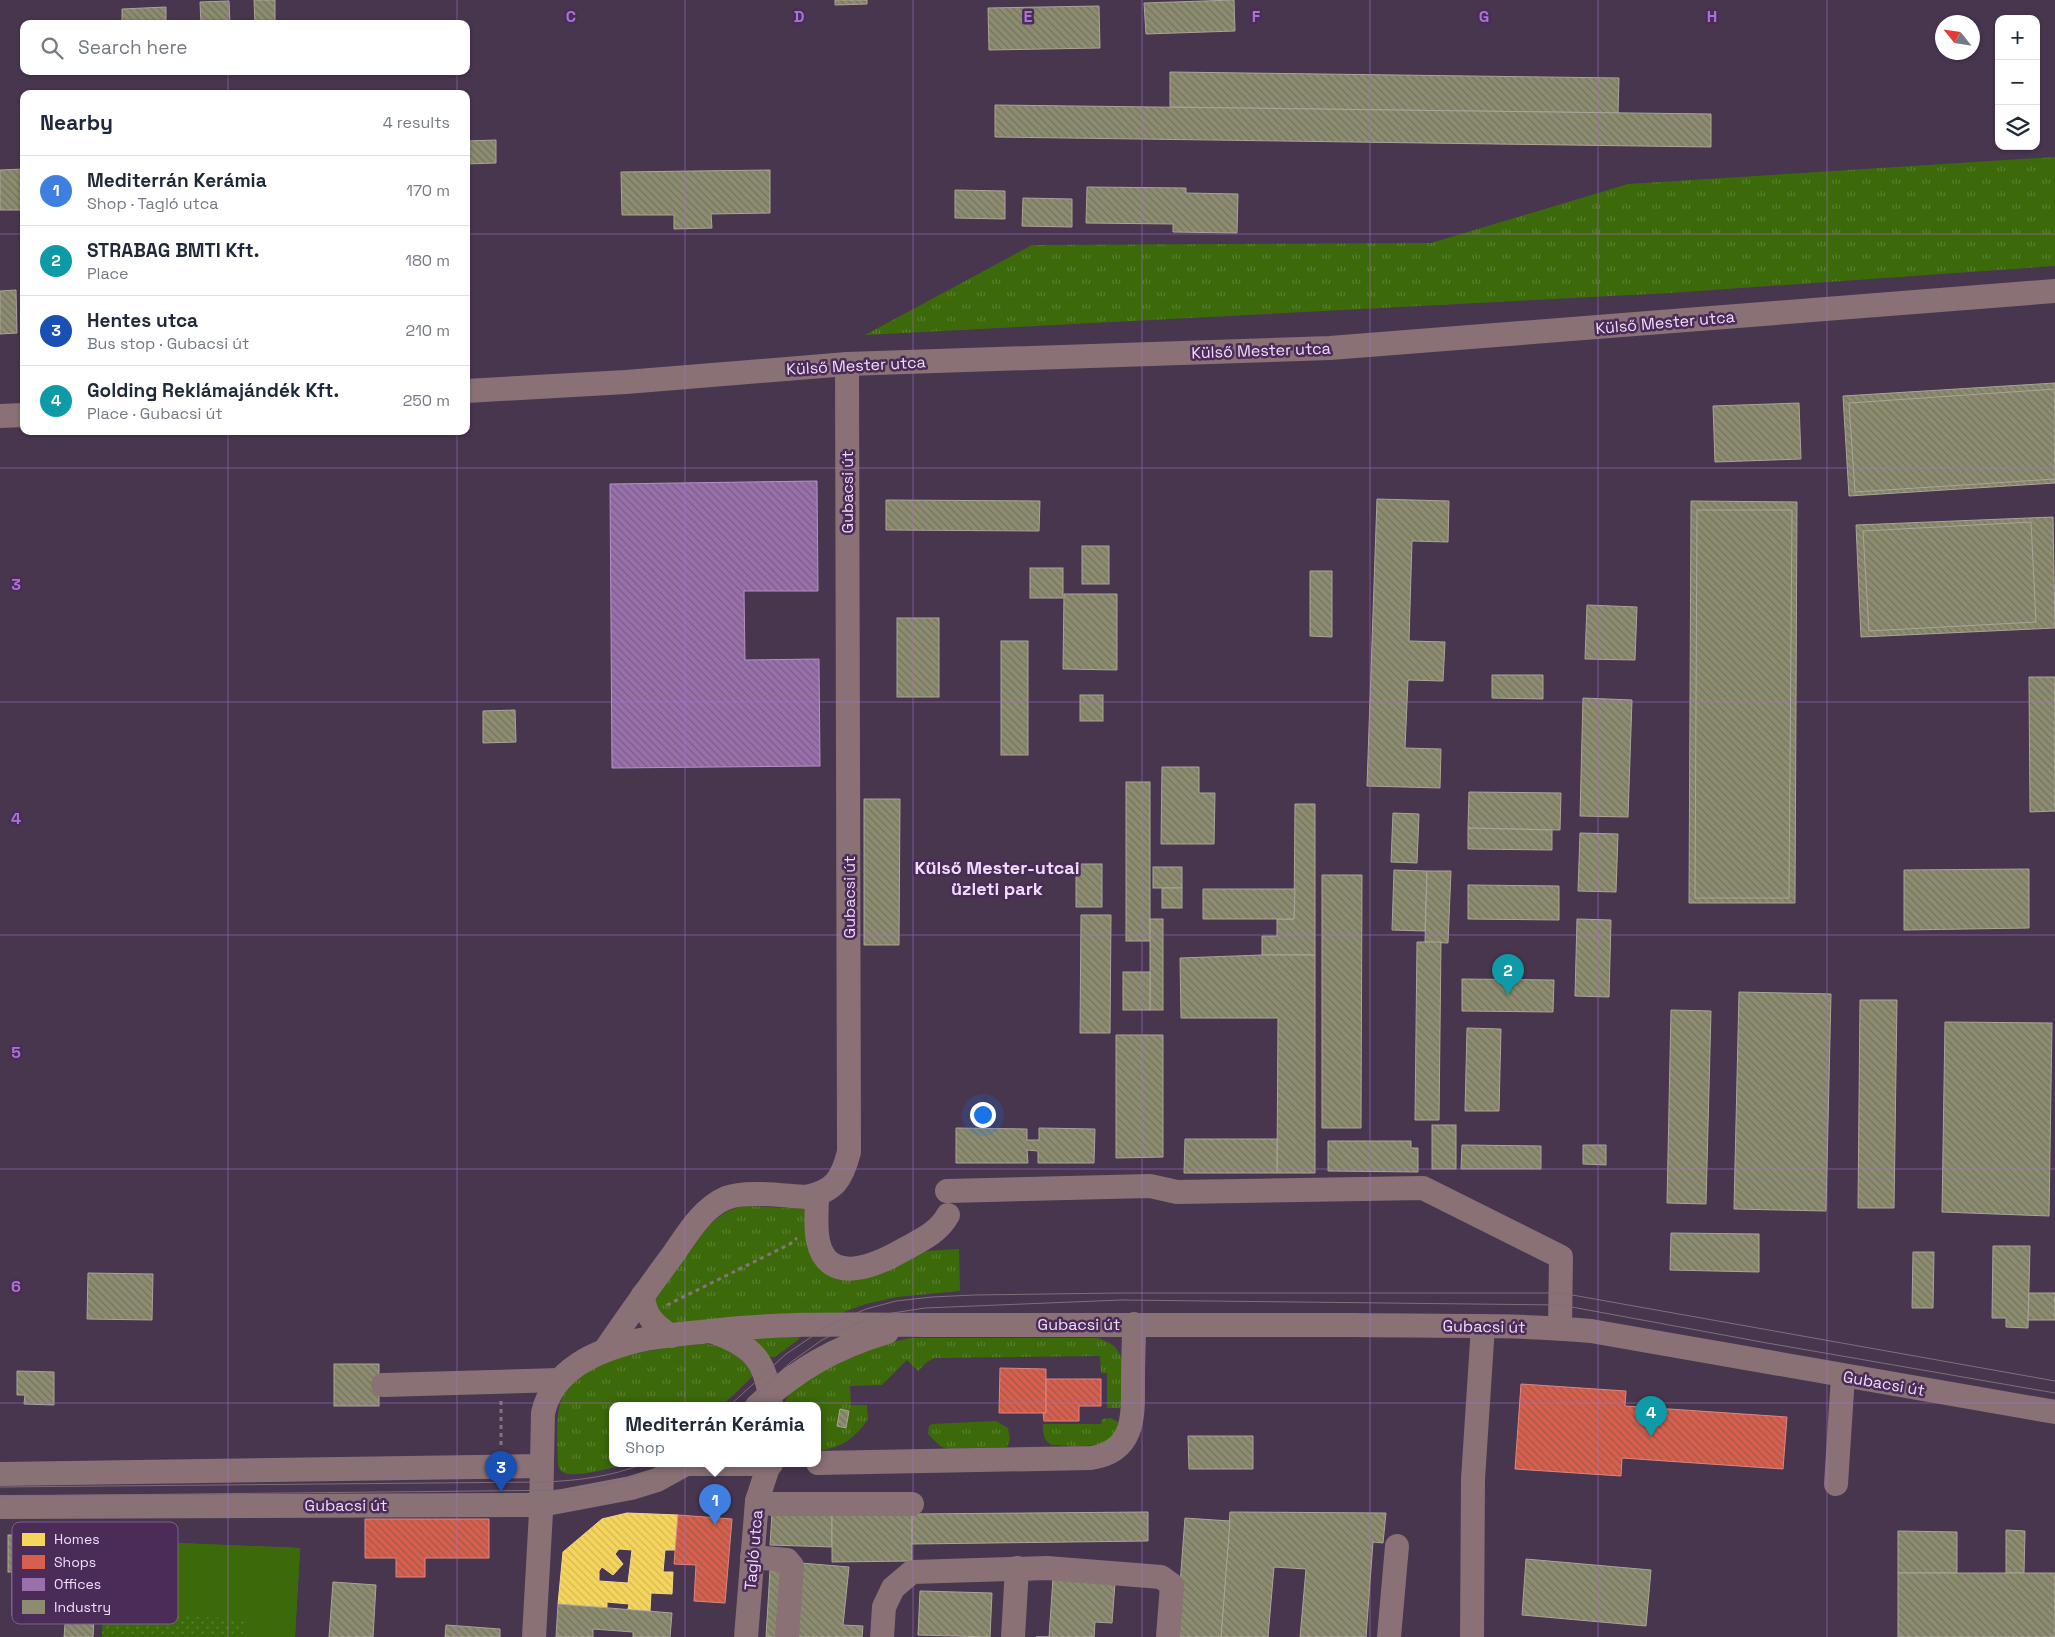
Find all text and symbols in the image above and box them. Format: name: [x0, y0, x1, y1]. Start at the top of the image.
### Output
text: C: [566, 6, 576, 27]
text: D: [794, 6, 804, 27]
text: E: [1024, 6, 1033, 27]
text: F: [1252, 6, 1261, 27]
text: G: [1479, 6, 1489, 27]
text: H: [1707, 6, 1717, 27]
north arrow: [1935, 15, 1980, 60]
map controls: [1995, 15, 2040, 150]
button: +: [1995, 15, 2040, 60]
search box: [20, 20, 470, 75]
icon: search: [38, 34, 66, 62]
text: Search here: [78, 35, 188, 60]
button: −: [1995, 60, 2040, 105]
button: layers: [1995, 105, 2040, 150]
text: Nearby: [40, 109, 113, 136]
text: 4 results: [383, 112, 450, 133]
text: Mediterrán Kerámia: [87, 168, 267, 193]
text: 1: [52, 180, 60, 201]
text: 170 m: [406, 180, 450, 201]
text: Shop · Tagló utca: [87, 193, 218, 214]
text: STRABAG BMTI Kft.: [87, 238, 259, 263]
text: 2: [51, 250, 61, 271]
text: 180 m: [405, 250, 450, 271]
text: Place: [87, 263, 129, 284]
street label: Külső Mester utca: [1595, 306, 1736, 339]
text: Hentes utca: [87, 308, 198, 333]
text: 3: [51, 320, 61, 341]
text: 210 m: [406, 320, 450, 341]
text: Bus stop · Gubacsi út: [87, 333, 249, 354]
street label: Külső Mester utca: [1191, 338, 1331, 363]
street label: Külső Mester utca: [786, 351, 926, 380]
text: Golding Reklámajándék Kft.: [87, 378, 339, 403]
text: 4: [51, 390, 61, 411]
text: 250 m: [403, 390, 450, 411]
text: Place · Gubacsi út: [87, 403, 223, 424]
street label: Gubacsi út: [837, 451, 858, 533]
text: 3: [11, 574, 21, 595]
text: 4: [11, 808, 21, 829]
street label: Gubacsi út: [839, 856, 860, 938]
district label: Külső Mester-utcai üzleti park: [914, 856, 1080, 900]
pin: 2: [1492, 954, 1524, 995]
text: 5: [11, 1042, 21, 1063]
your location: [970, 1102, 996, 1128]
text: 6: [11, 1276, 21, 1297]
street label: Gubacsi út: [1038, 1314, 1120, 1335]
street label: Gubacsi út: [1442, 1315, 1526, 1338]
street label: Gubacsi út: [1841, 1366, 1927, 1401]
pin: 4: [1635, 1396, 1667, 1437]
popup: [609, 1402, 821, 1467]
text: Mediterrán Kerámia: [625, 1412, 805, 1437]
text: Shop: [625, 1437, 665, 1458]
pin: 3: [485, 1451, 517, 1492]
pin: 1: [699, 1484, 731, 1525]
street label: Gubacsi út: [305, 1495, 387, 1516]
street label: Tagló utca: [740, 1509, 767, 1591]
legend: [12, 1522, 178, 1624]
text: Homes: [54, 1530, 100, 1548]
text: Shops: [54, 1553, 96, 1571]
text: Offices: [54, 1575, 101, 1593]
text: Industry: [54, 1598, 111, 1616]

